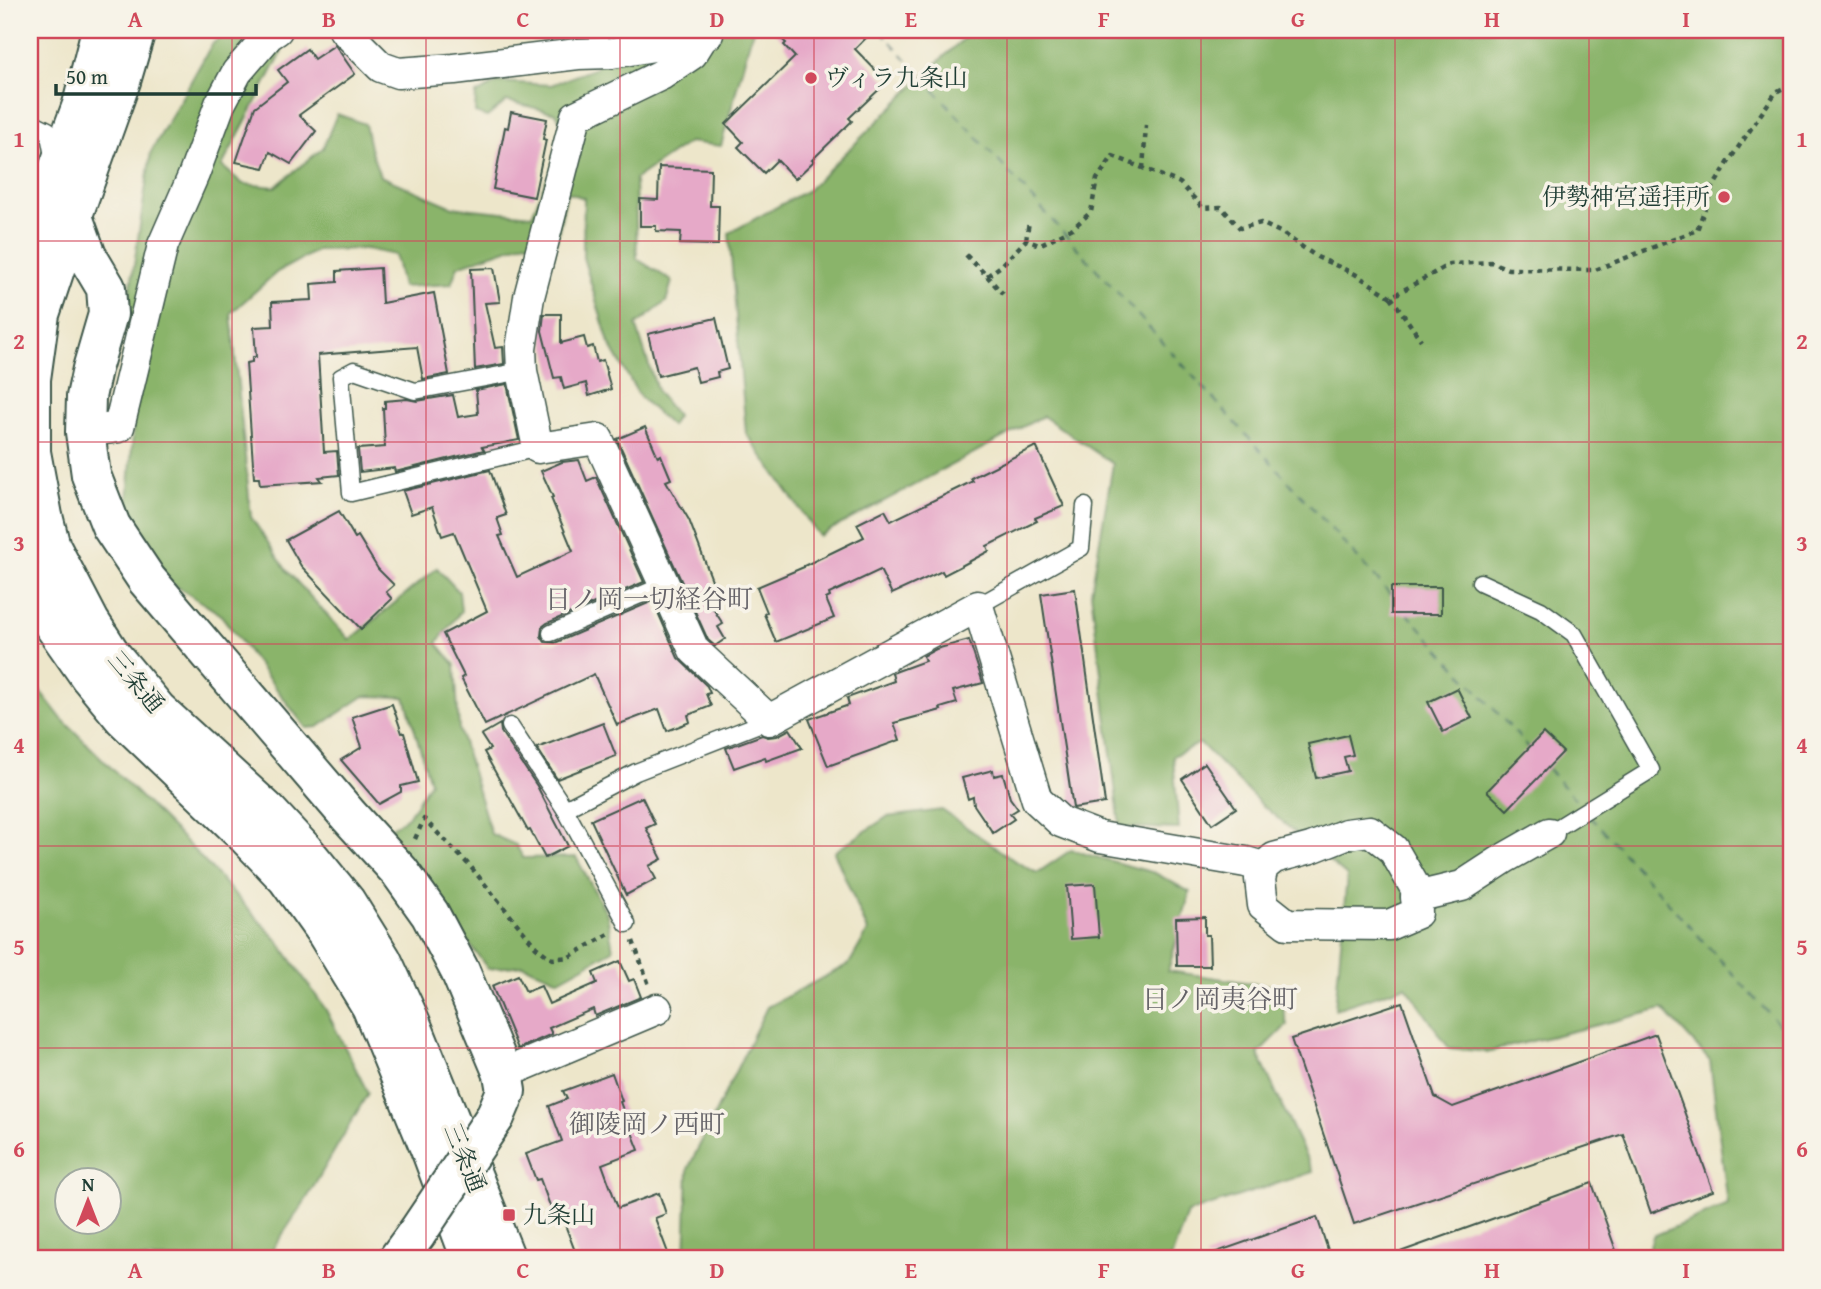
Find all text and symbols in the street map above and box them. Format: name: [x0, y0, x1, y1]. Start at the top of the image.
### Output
text: A: [128, 2, 143, 35]
text: B: [322, 2, 336, 35]
text: C: [516, 2, 530, 35]
text: D: [710, 2, 725, 35]
text: E: [905, 2, 917, 35]
text: F: [1098, 2, 1110, 35]
text: G: [1291, 2, 1305, 35]
text: H: [1484, 2, 1500, 35]
text: I: [1682, 2, 1690, 35]
scale bar: [56, 52, 256, 96]
place label: ヴィラ九条山: [825, 60, 968, 95]
text: 50 m: [66, 61, 108, 92]
marker: ヴィラ九条山: [803, 70, 819, 86]
text: 1: [13, 122, 25, 155]
text: 1: [1796, 122, 1808, 155]
place label: 伊勢神宮遥拝所: [1542, 179, 1710, 214]
marker: 伊勢神宮遥拝所: [1716, 189, 1732, 205]
text: 2: [13, 324, 25, 357]
text: 2: [1796, 324, 1808, 357]
text: 3: [13, 526, 25, 559]
text: 3: [1796, 526, 1808, 559]
district label: 日ノ岡一切経谷町: [545, 579, 753, 618]
street label: 三条通: [100, 643, 173, 721]
text: 4: [13, 728, 25, 761]
text: 4: [1796, 728, 1808, 761]
text: 5: [13, 930, 25, 963]
text: 5: [1796, 930, 1808, 963]
district label: 日ノ岡夷谷町: [1142, 979, 1298, 1018]
district label: 御陵岡ノ西町: [569, 1104, 725, 1143]
street label: 三条通: [436, 1118, 495, 1198]
text: 6: [13, 1132, 25, 1165]
text: 6: [1796, 1132, 1808, 1165]
north arrow: [52, 1166, 122, 1236]
text: N: [82, 1170, 95, 1198]
place label: 九条山: [523, 1197, 595, 1232]
marker: 九条山: [501, 1207, 517, 1223]
text: A: [128, 1253, 143, 1286]
text: B: [322, 1253, 336, 1286]
text: C: [516, 1253, 530, 1286]
text: D: [710, 1253, 725, 1286]
text: E: [905, 1253, 917, 1286]
text: F: [1098, 1253, 1110, 1286]
text: G: [1291, 1253, 1305, 1286]
text: H: [1484, 1253, 1500, 1286]
text: I: [1682, 1253, 1690, 1286]

